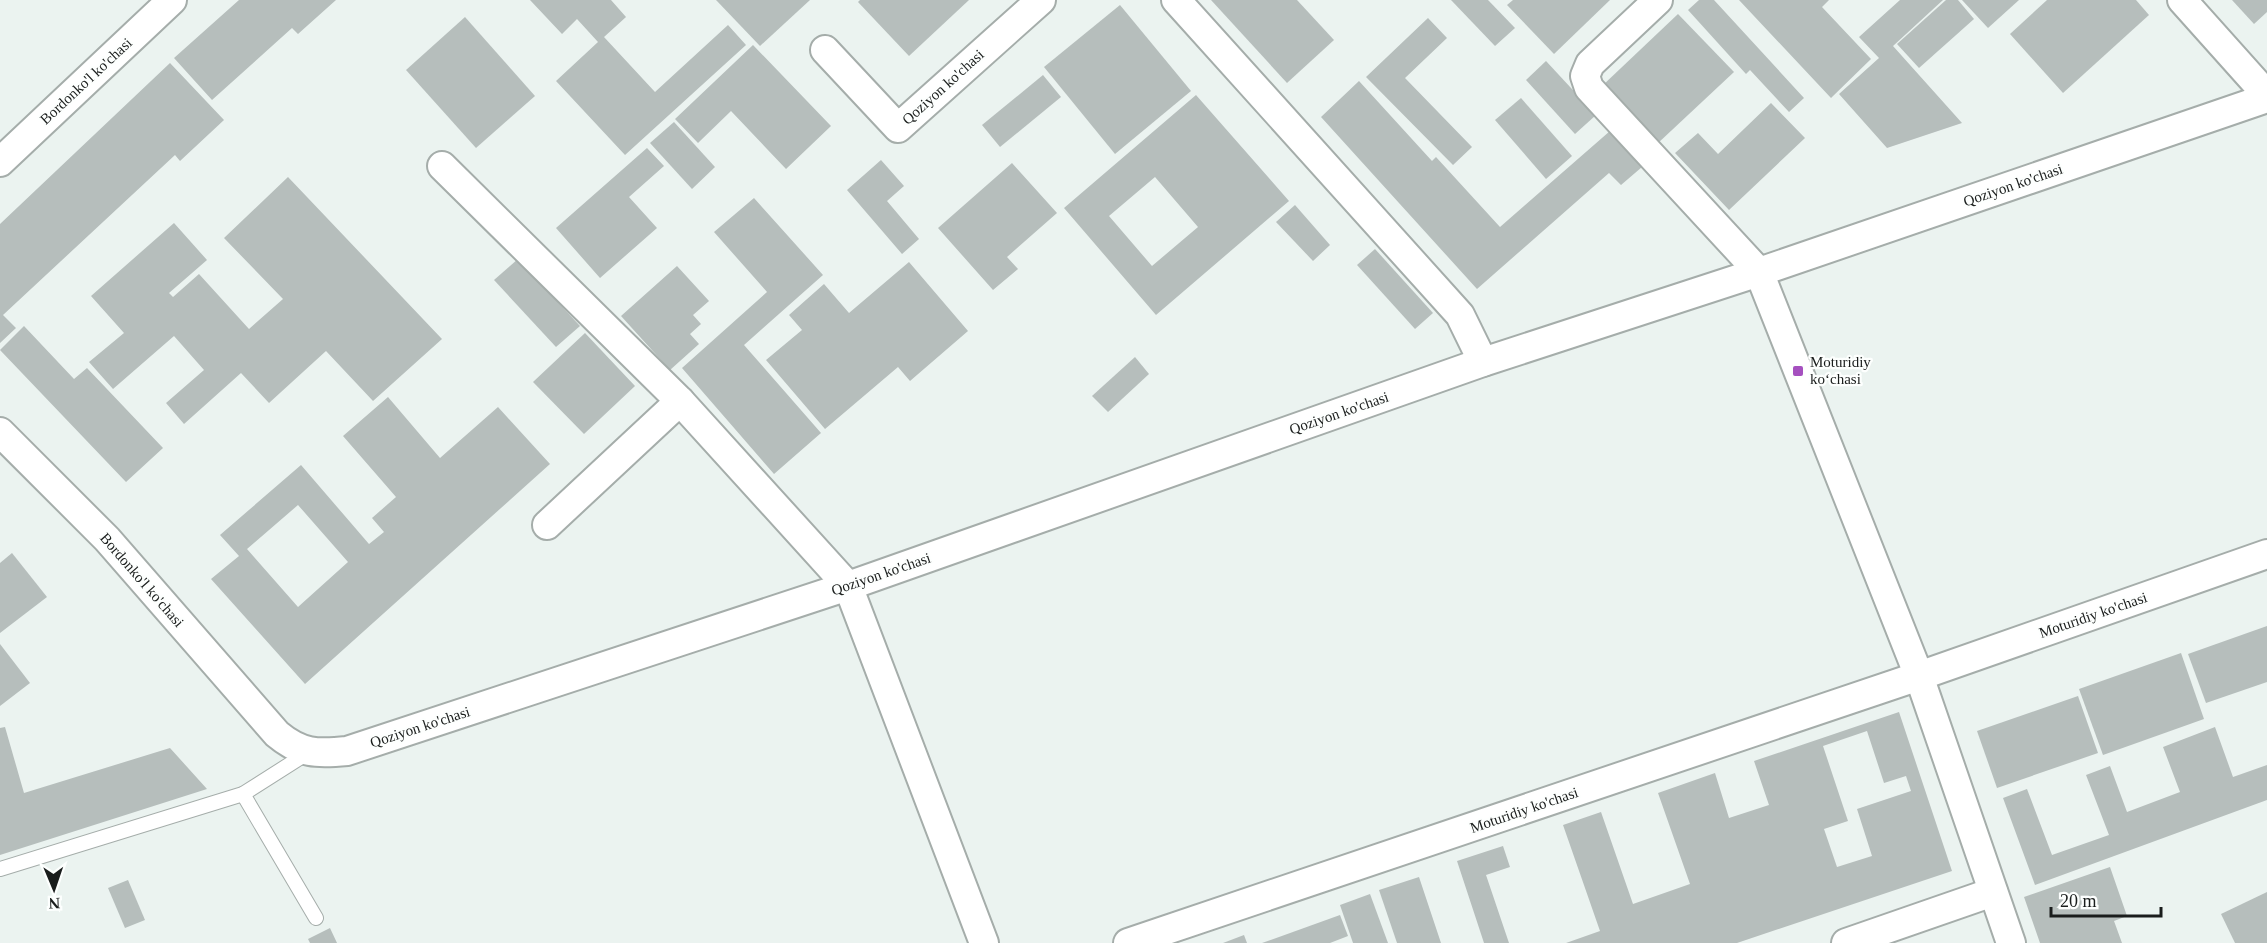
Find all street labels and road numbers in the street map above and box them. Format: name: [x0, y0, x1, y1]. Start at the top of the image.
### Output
street label: Bordonko'l ko'chasi: [37, 35, 135, 127]
street label: Qoziyon ko'chasi: [899, 46, 987, 128]
street label: Qoziyon ko'chasi: [1961, 161, 2065, 209]
street label: Qoziyon ko'chasi: [1287, 389, 1391, 437]
street label: Bordonko'l ko'chasi: [97, 530, 187, 630]
street label: Qoziyon ko'chasi: [829, 550, 933, 598]
street label: Moturidiy ko'chasi: [2037, 589, 2149, 641]
street label: Qoziyon ko'chasi: [368, 703, 472, 751]
street label: Moturidiy ko'chasi: [1468, 784, 1580, 836]

